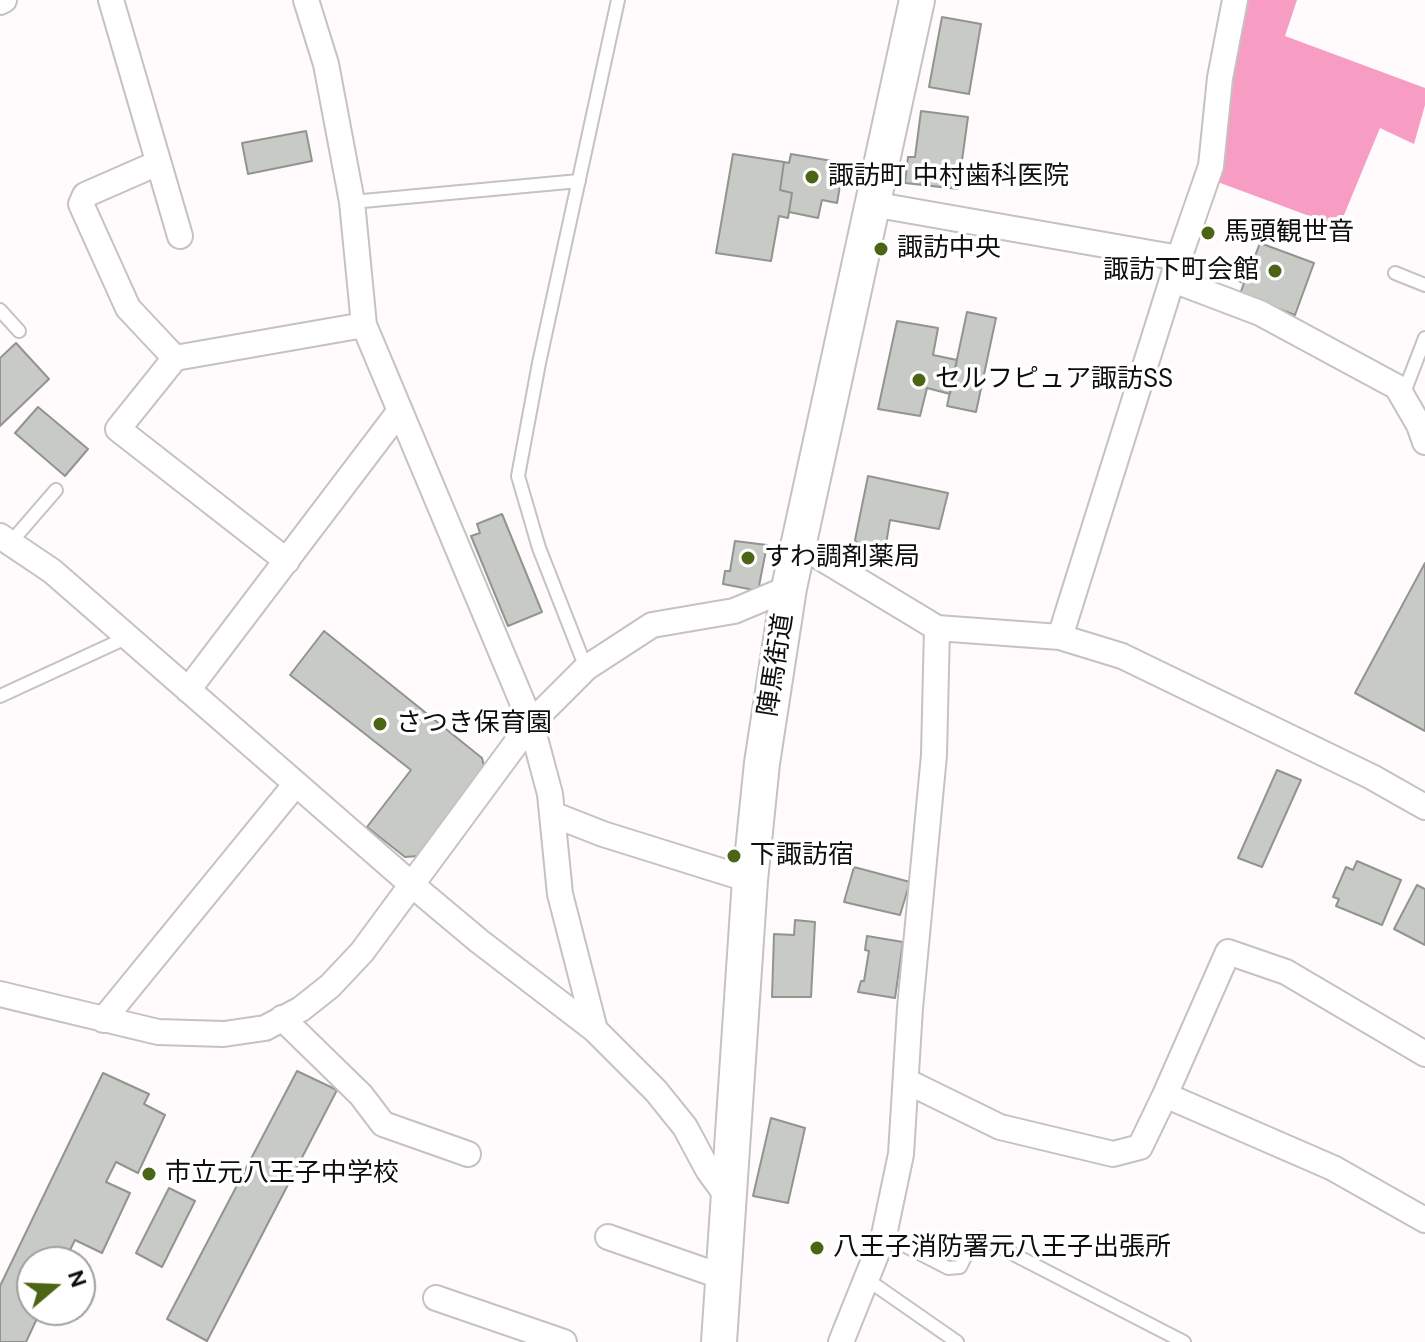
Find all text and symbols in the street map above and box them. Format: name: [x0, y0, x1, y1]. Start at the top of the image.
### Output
place label: 諏訪町 中村歯科医院: [828, 161, 1069, 193]
marker: 諏訪町 中村歯科医院: [803, 168, 821, 186]
place label: 馬頭観世音: [1224, 217, 1354, 249]
marker: 馬頭観世音: [1199, 224, 1217, 242]
place label: 諏訪中央: [897, 233, 1001, 265]
marker: 諏訪中央: [872, 240, 890, 258]
place label: 諏訪下町会館: [1103, 255, 1259, 287]
marker: 諏訪下町会館: [1266, 262, 1284, 280]
place label: セルフピュア諏訪SS: [935, 364, 1173, 396]
marker: セルフピュア諏訪SS: [910, 371, 928, 389]
place label: すわ調剤薬局: [764, 542, 920, 574]
marker: すわ調剤薬局: [739, 549, 757, 567]
street label: 陣馬街道: [753, 611, 801, 719]
place label: さつき保育園: [396, 708, 552, 740]
marker: さつき保育園: [371, 715, 389, 733]
place label: 下諏訪宿: [750, 840, 854, 872]
marker: 下諏訪宿: [725, 847, 743, 865]
place label: 市立元八王子中学校: [165, 1158, 399, 1190]
marker: 市立元八王子中学校: [140, 1165, 158, 1183]
place label: 八王子消防署元八王子出張所: [833, 1232, 1171, 1264]
marker: 八王子消防署元八王子出張所: [808, 1239, 826, 1257]
north arrow: [16, 1246, 96, 1326]
text: N: [61, 1266, 94, 1291]

